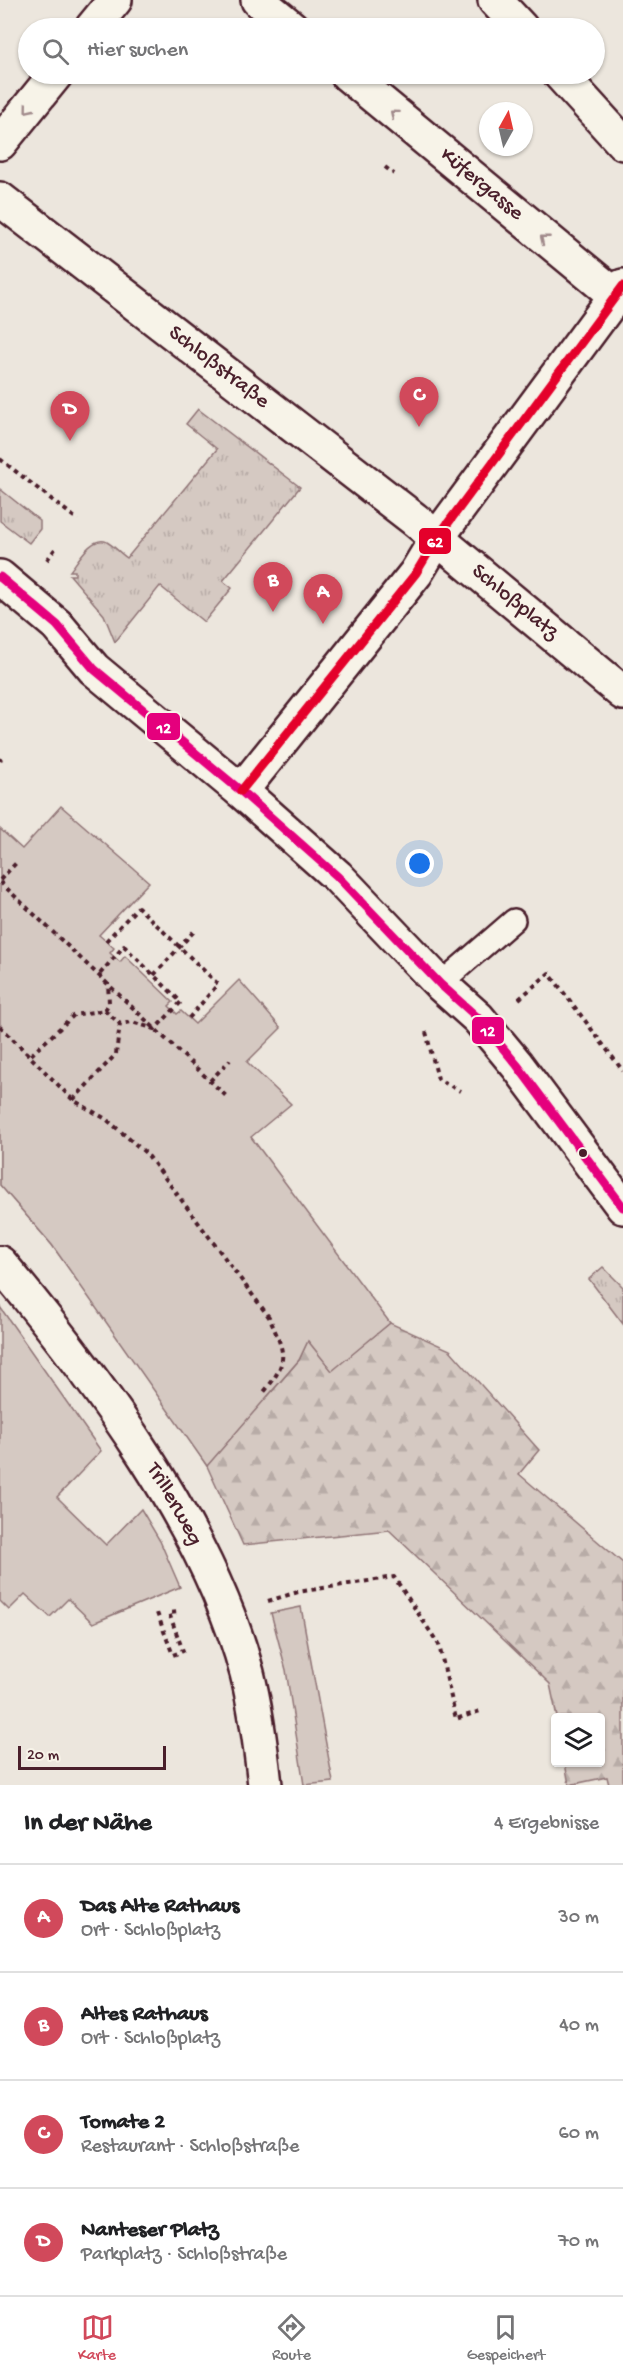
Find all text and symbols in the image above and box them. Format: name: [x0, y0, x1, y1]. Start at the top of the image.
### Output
search box: [18, 18, 605, 84]
icon: search: [39, 35, 72, 68]
text: Hier suchen: [87, 38, 188, 64]
one-way arrow: [25, 102, 36, 113]
north arrow: [479, 102, 533, 156]
one-way arrow: [390, 110, 401, 121]
street label: Küfergasse: [434, 143, 529, 227]
one-way arrow: [540, 235, 551, 246]
street label: Schloßstraße: [163, 320, 275, 415]
pin: C: [400, 378, 438, 427]
pin: D: [50, 392, 90, 441]
line badge: 62: [418, 527, 452, 555]
text: 62: [427, 535, 443, 554]
street label: Schloßplatz: [466, 559, 564, 647]
pin: B: [254, 562, 292, 612]
pin: A: [304, 574, 342, 624]
line badge: 12: [146, 712, 181, 741]
text: 12: [156, 721, 171, 740]
your location: [405, 849, 434, 878]
line badge: 12: [471, 1016, 505, 1045]
text: 12: [480, 1024, 495, 1043]
unlabelled marker: [577, 1147, 589, 1159]
street label: Trillerweg: [139, 1457, 207, 1550]
map controls: [551, 1713, 605, 1767]
button: layers: [551, 1713, 605, 1767]
scale bar: [18, 1743, 166, 1770]
text: 20 m: [27, 1747, 59, 1766]
text: In der Nähe: [24, 1809, 152, 1840]
text: 4 Ergebnisse: [494, 1813, 599, 1836]
text: Das Alte Rathaus: [81, 1894, 239, 1920]
text: A: [38, 1907, 49, 1930]
text: 30 m: [558, 1907, 599, 1930]
text: Ort · Schloßplatz: [81, 1920, 220, 1943]
text: Altes Rathaus: [81, 2002, 208, 2028]
text: B: [38, 2015, 49, 2038]
text: 40 m: [559, 2015, 599, 2038]
text: Ort · Schloßplatz: [81, 2028, 220, 2051]
text: Tomate 2: [81, 2110, 165, 2136]
text: C: [38, 2123, 49, 2146]
text: 60 m: [559, 2123, 599, 2146]
text: Restaurant · Schloßstraße: [81, 2136, 299, 2159]
text: Nanteser Platz: [81, 2218, 219, 2244]
text: D: [37, 2231, 50, 2254]
text: 70 m: [558, 2231, 599, 2254]
text: Parkplatz · Schloßstraße: [81, 2244, 287, 2267]
tab: Karte: [78, 2311, 116, 2366]
tab: Route: [272, 2311, 311, 2366]
tab: Gespeichert: [467, 2311, 545, 2366]

